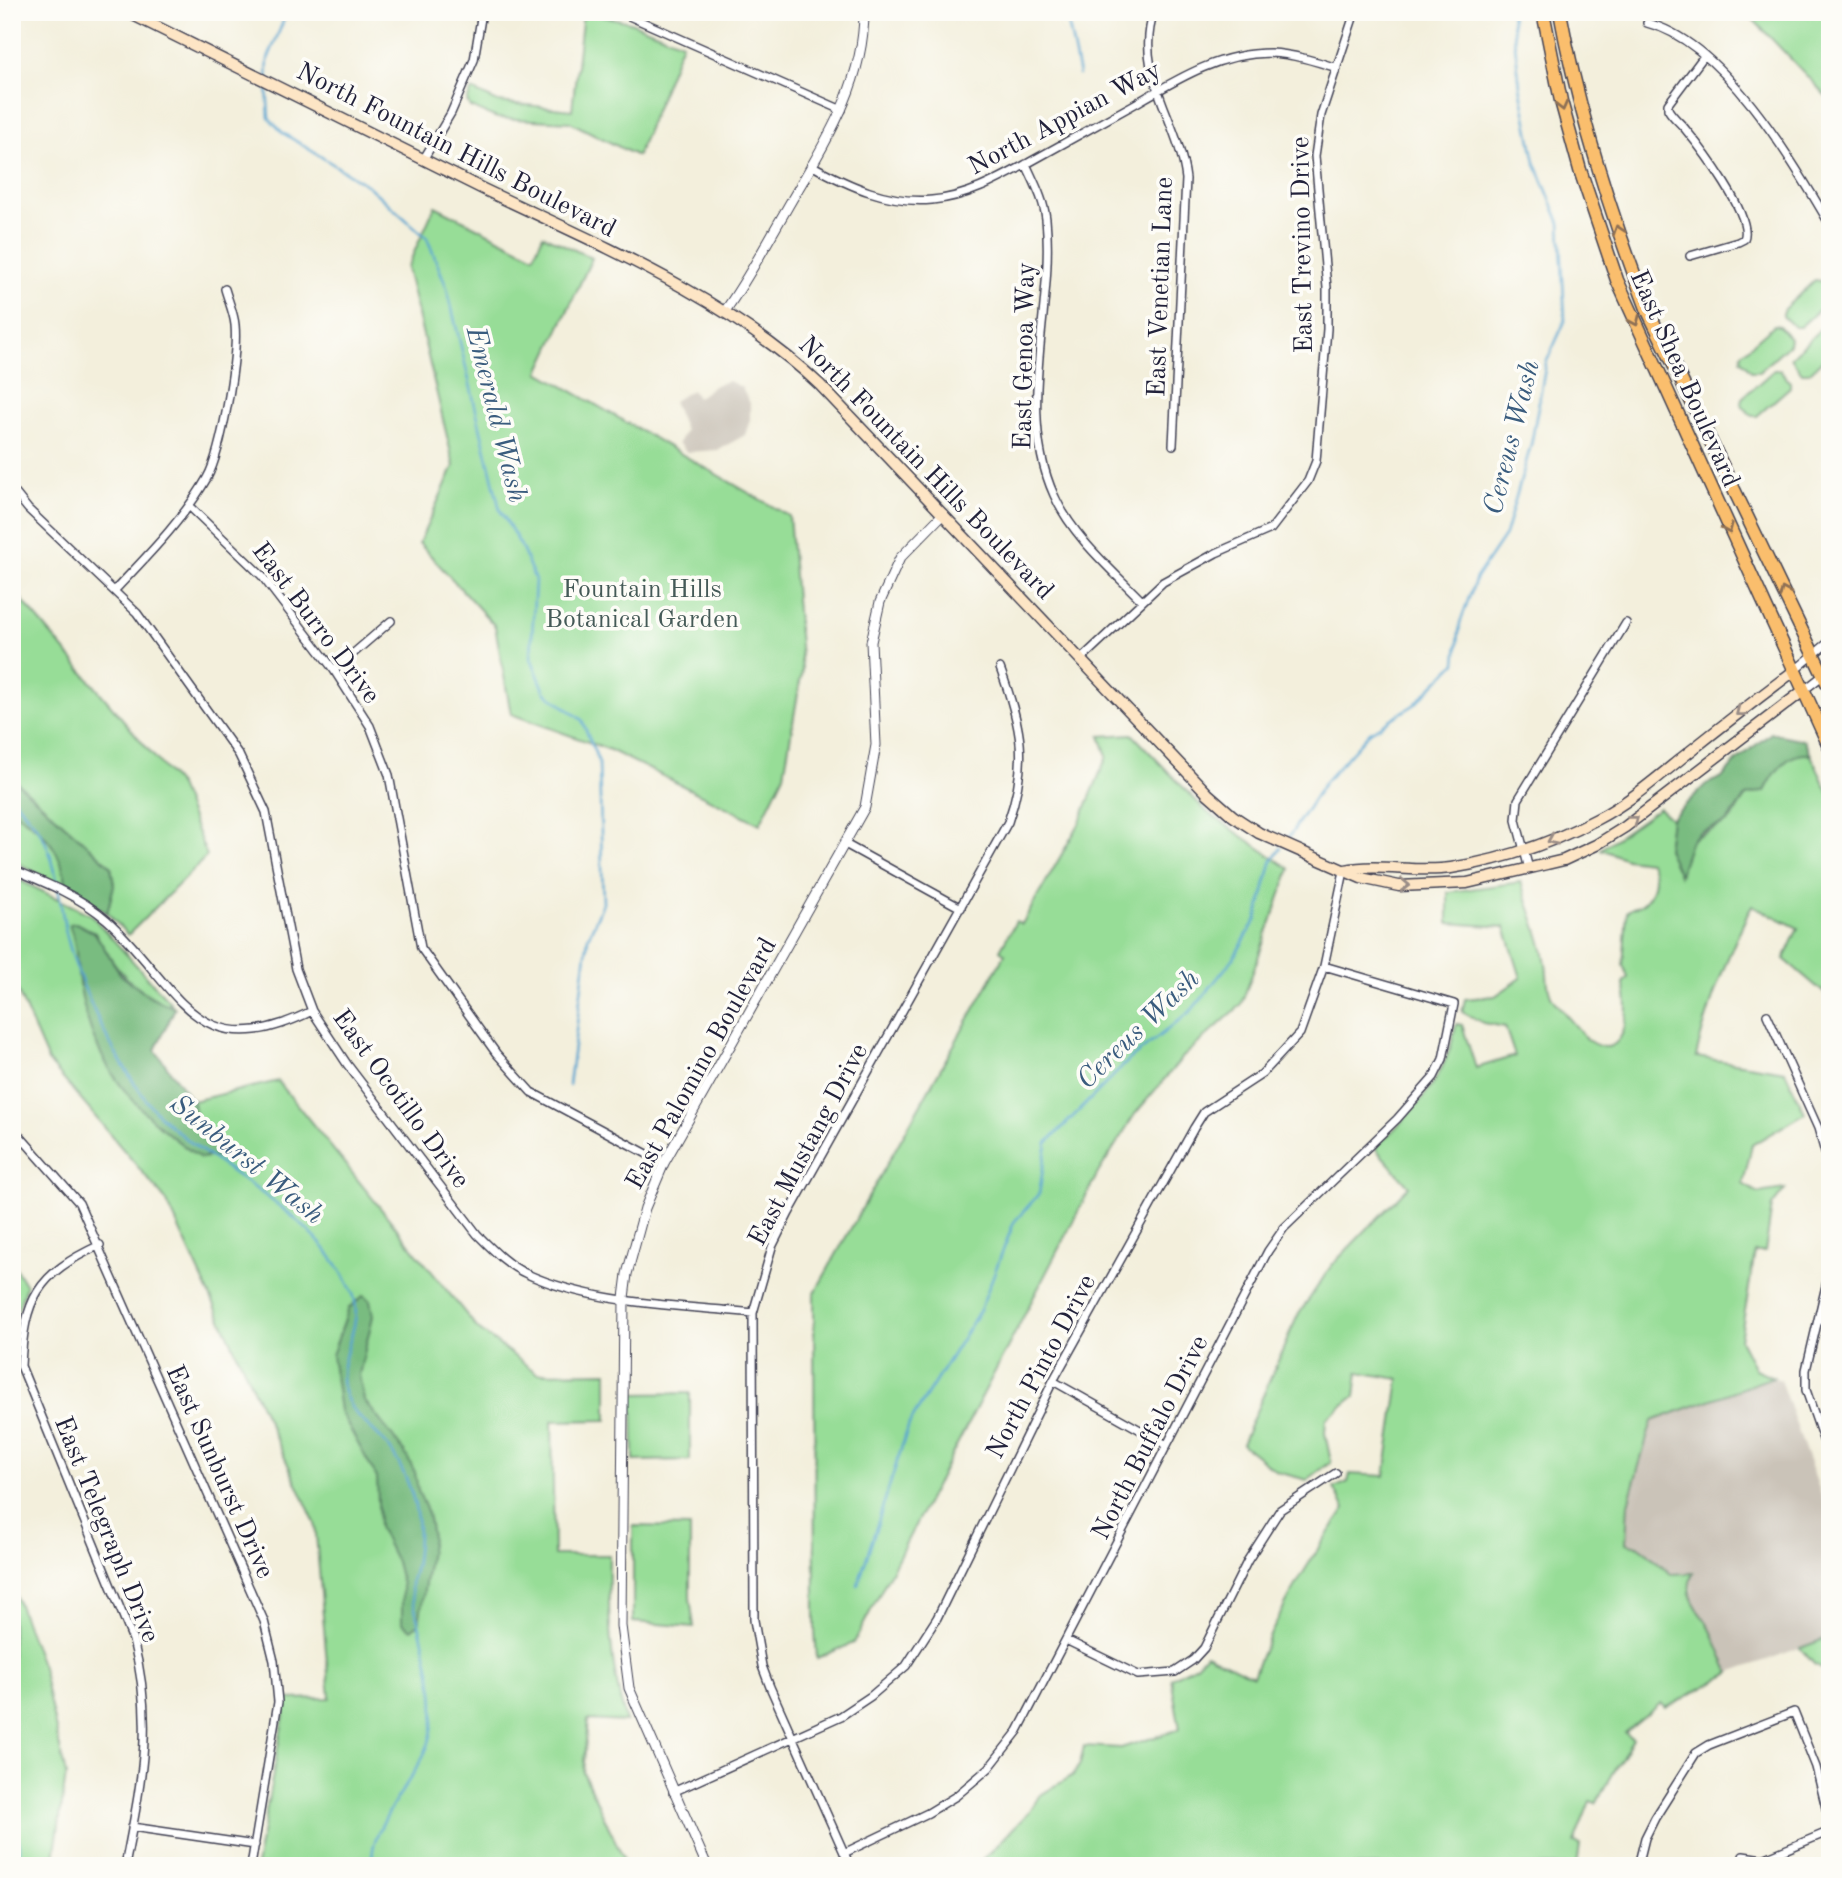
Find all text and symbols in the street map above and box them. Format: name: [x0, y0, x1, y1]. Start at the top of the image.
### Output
street label: North Appian Way: [964, 57, 1166, 180]
street label: North Fountain Hills Boulevard: [292, 59, 620, 243]
one-way arrow: [1554, 100, 1568, 112]
street label: East Trevino Drive: [1288, 136, 1318, 354]
street label: East Venetian Lane: [1144, 176, 1178, 398]
one-way arrow: [1612, 225, 1626, 237]
street label: East Genoa Way: [1010, 262, 1040, 450]
street label: East Shea Boulevard: [1625, 266, 1744, 491]
one-way arrow: [1627, 314, 1641, 326]
water label: Emerald Wash: [459, 323, 531, 506]
street label: North Fountain Hills Boulevard: [793, 332, 1058, 605]
water label: Cereus Wash: [1480, 357, 1546, 518]
one-way arrow: [1720, 522, 1734, 534]
street label: East Burro Drive: [247, 538, 384, 709]
park label: Fountain Hills Botanical Garden: [545, 577, 739, 633]
one-way arrow: [1779, 587, 1793, 599]
one-way arrow: [1735, 704, 1747, 717]
one-way arrow: [1626, 816, 1639, 828]
one-way arrow: [1547, 832, 1559, 846]
one-way arrow: [1400, 877, 1410, 893]
street label: East Palomino Boulevard: [622, 934, 782, 1194]
water label: Cereus Wash: [1072, 965, 1206, 1095]
street label: East Ocotillo Drive: [327, 1005, 474, 1193]
street label: East Mustang Drive: [744, 1039, 873, 1250]
water label: Sunburst Wash: [164, 1090, 328, 1231]
street label: North Pinto Drive: [982, 1271, 1101, 1463]
street label: North Buffalo Drive: [1088, 1332, 1214, 1544]
street label: East Sunburst Drive: [160, 1361, 278, 1582]
street label: East Telegraph Drive: [49, 1413, 163, 1646]

